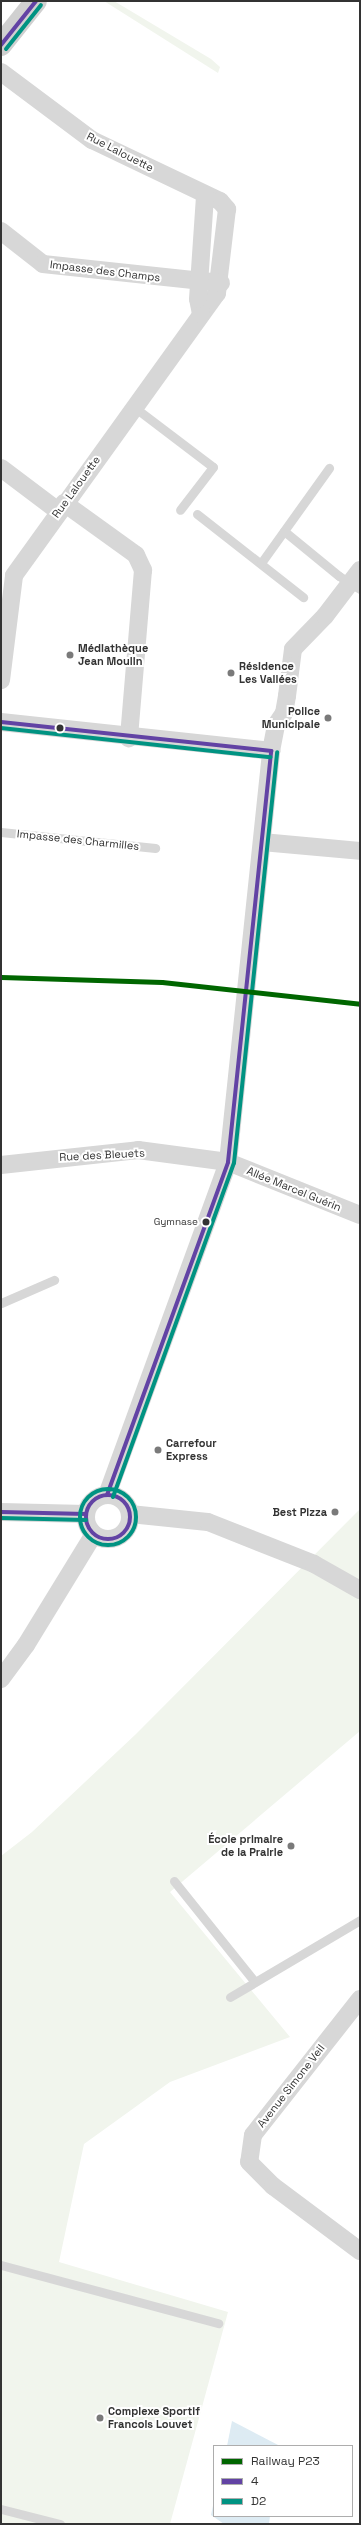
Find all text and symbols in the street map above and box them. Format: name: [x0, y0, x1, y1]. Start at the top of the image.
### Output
street label: Rue Lalouette: [84, 130, 156, 174]
street label: Impasse des Champs: [49, 258, 161, 284]
street label: Rue Lalouette: [49, 454, 103, 520]
place label: Médiathèque Jean Moulin: [78, 642, 148, 668]
marker: Médiathèque Jean Moulin: [65, 650, 75, 660]
place label: Résidence Les Vallées: [239, 660, 297, 686]
marker: Résidence Les Vallées: [226, 668, 236, 678]
place label: Police Municipale: [262, 705, 320, 731]
marker: Police Municipale: [323, 713, 333, 723]
unlabelled marker: [55, 723, 65, 733]
street label: Impasse des Charmilles: [16, 827, 140, 853]
street label: Rue des Bleuets: [59, 1146, 145, 1164]
street label: Allée Marcel Guérin: [245, 1164, 343, 1214]
place label: Gymnase: [154, 1216, 198, 1228]
marker: Gymnase: [201, 1217, 211, 1227]
place label: Carrefour Express: [166, 1437, 217, 1463]
marker: Carrefour Express: [153, 1445, 163, 1455]
place label: Best Pizza: [273, 1505, 327, 1519]
marker: Best Pizza: [330, 1507, 340, 1517]
place label: École primaire de la Prairie: [208, 1833, 283, 1859]
marker: École primaire de la Prairie: [286, 1841, 296, 1851]
street label: Avenue Simone Veil: [254, 2042, 328, 2130]
place label: Complexe Sportif Francois Louvet: [108, 2405, 200, 2431]
marker: Complexe Sportif Francois Louvet: [95, 2413, 105, 2423]
legend: [213, 2445, 353, 2517]
text: Railway P23: [251, 2453, 320, 2469]
text: 4: [251, 2473, 259, 2489]
text: D2: [251, 2493, 266, 2509]

